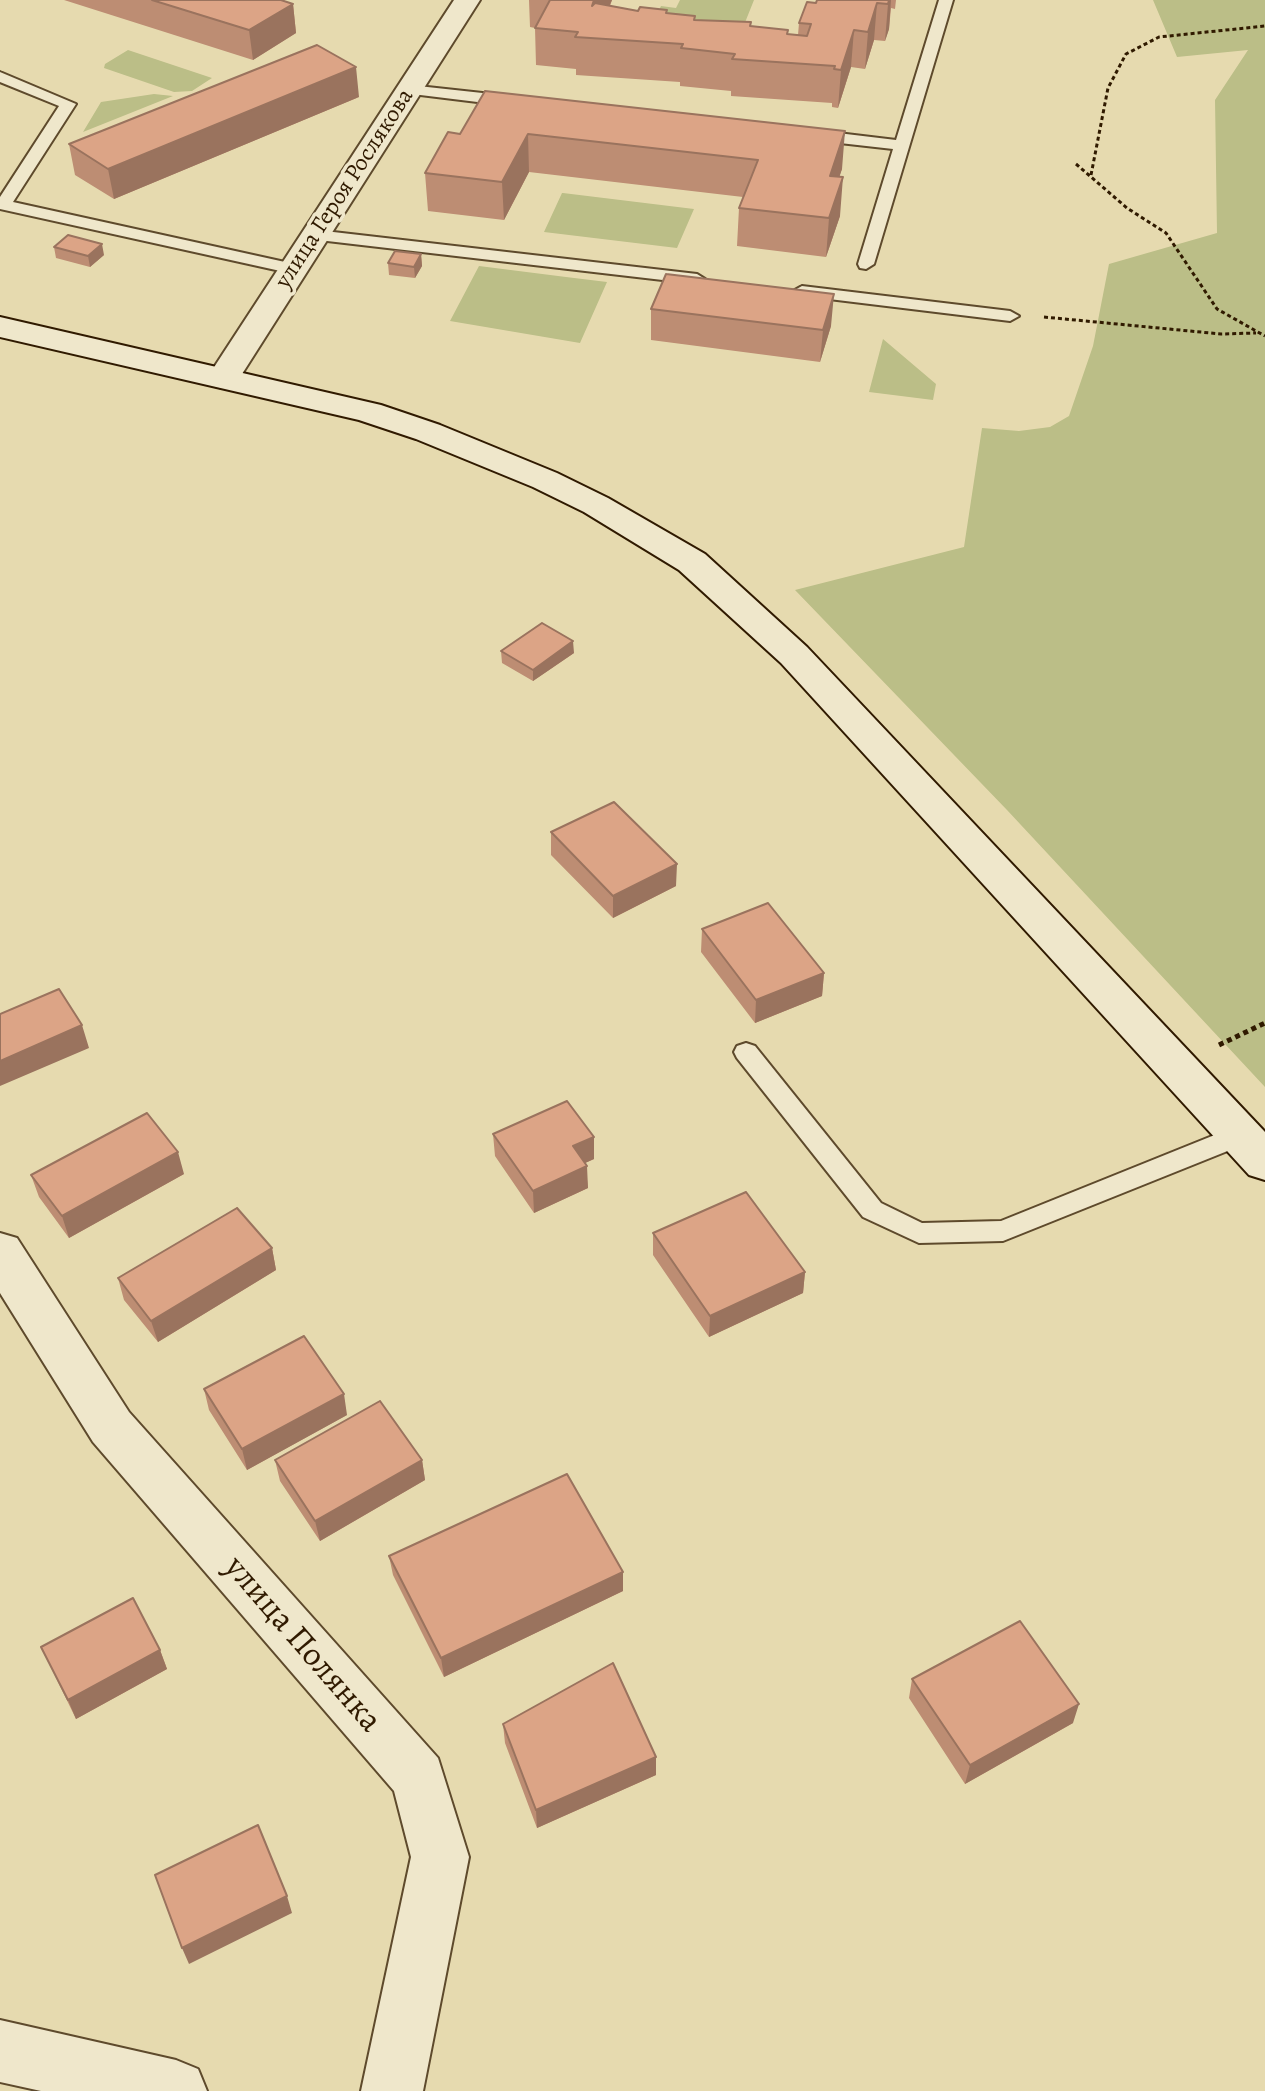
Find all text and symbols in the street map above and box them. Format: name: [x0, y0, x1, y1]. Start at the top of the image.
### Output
street label: улица Героя Рослякова: [270, 84, 420, 294]
street label: улица Полянка: [214, 1549, 390, 1741]

